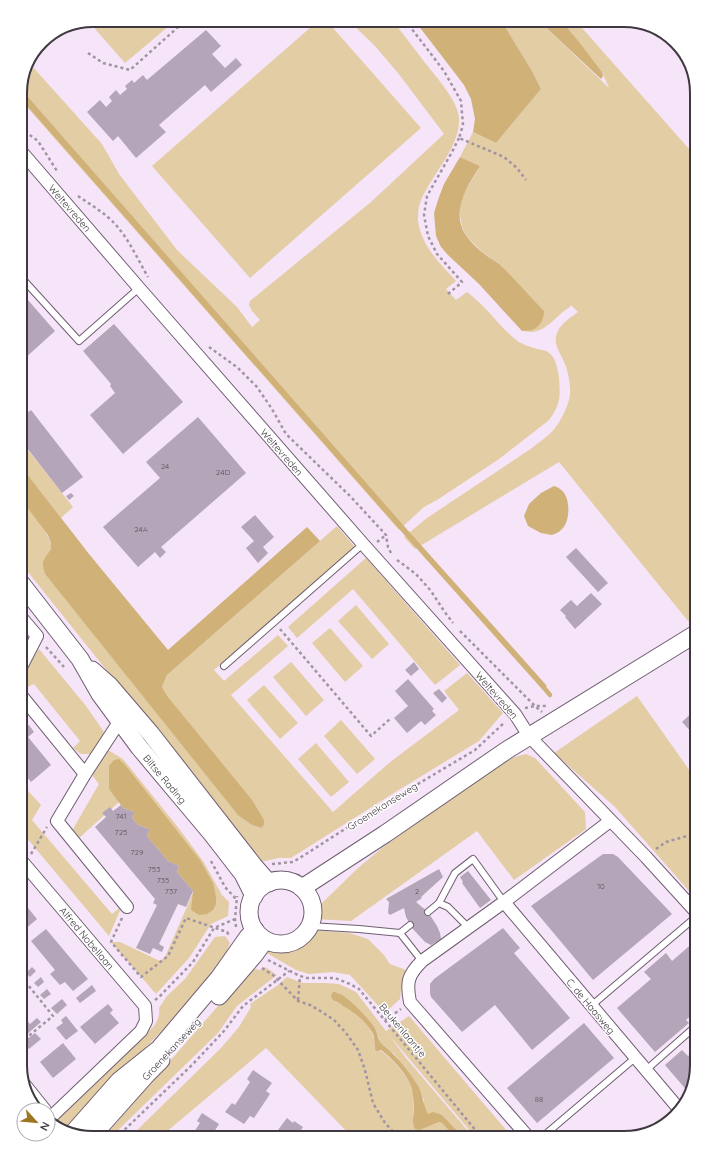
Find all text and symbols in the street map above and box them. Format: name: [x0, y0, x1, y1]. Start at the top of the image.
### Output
street label: Weltevreden: [46, 182, 94, 235]
street label: Weltevreden: [258, 426, 306, 479]
house number: 24: [161, 461, 169, 471]
house number: 24D: [216, 467, 230, 477]
house number: 24A: [134, 524, 148, 534]
street label: Weltevreden: [473, 669, 521, 722]
street label: Biltse Rading: [140, 752, 189, 807]
street label: Groenekanseweg: [345, 780, 420, 833]
house number: 741: [116, 811, 126, 821]
house number: 725: [115, 827, 127, 837]
house number: 729: [131, 847, 144, 857]
house number: 753: [148, 864, 160, 874]
house number: 735: [157, 875, 169, 885]
house number: 10: [597, 881, 605, 891]
house number: 737: [165, 886, 177, 896]
house number: 2: [415, 886, 420, 896]
street label: Alfred Nobellaan: [57, 904, 117, 972]
street label: C. de Haasweg: [563, 976, 618, 1037]
street label: Beukenlaantje: [376, 1001, 429, 1060]
street label: Groenekanseweg: [139, 1015, 204, 1083]
house number: 88: [535, 1094, 543, 1104]
north arrow: [16, 1102, 56, 1142]
text: N: [37, 1120, 53, 1133]

